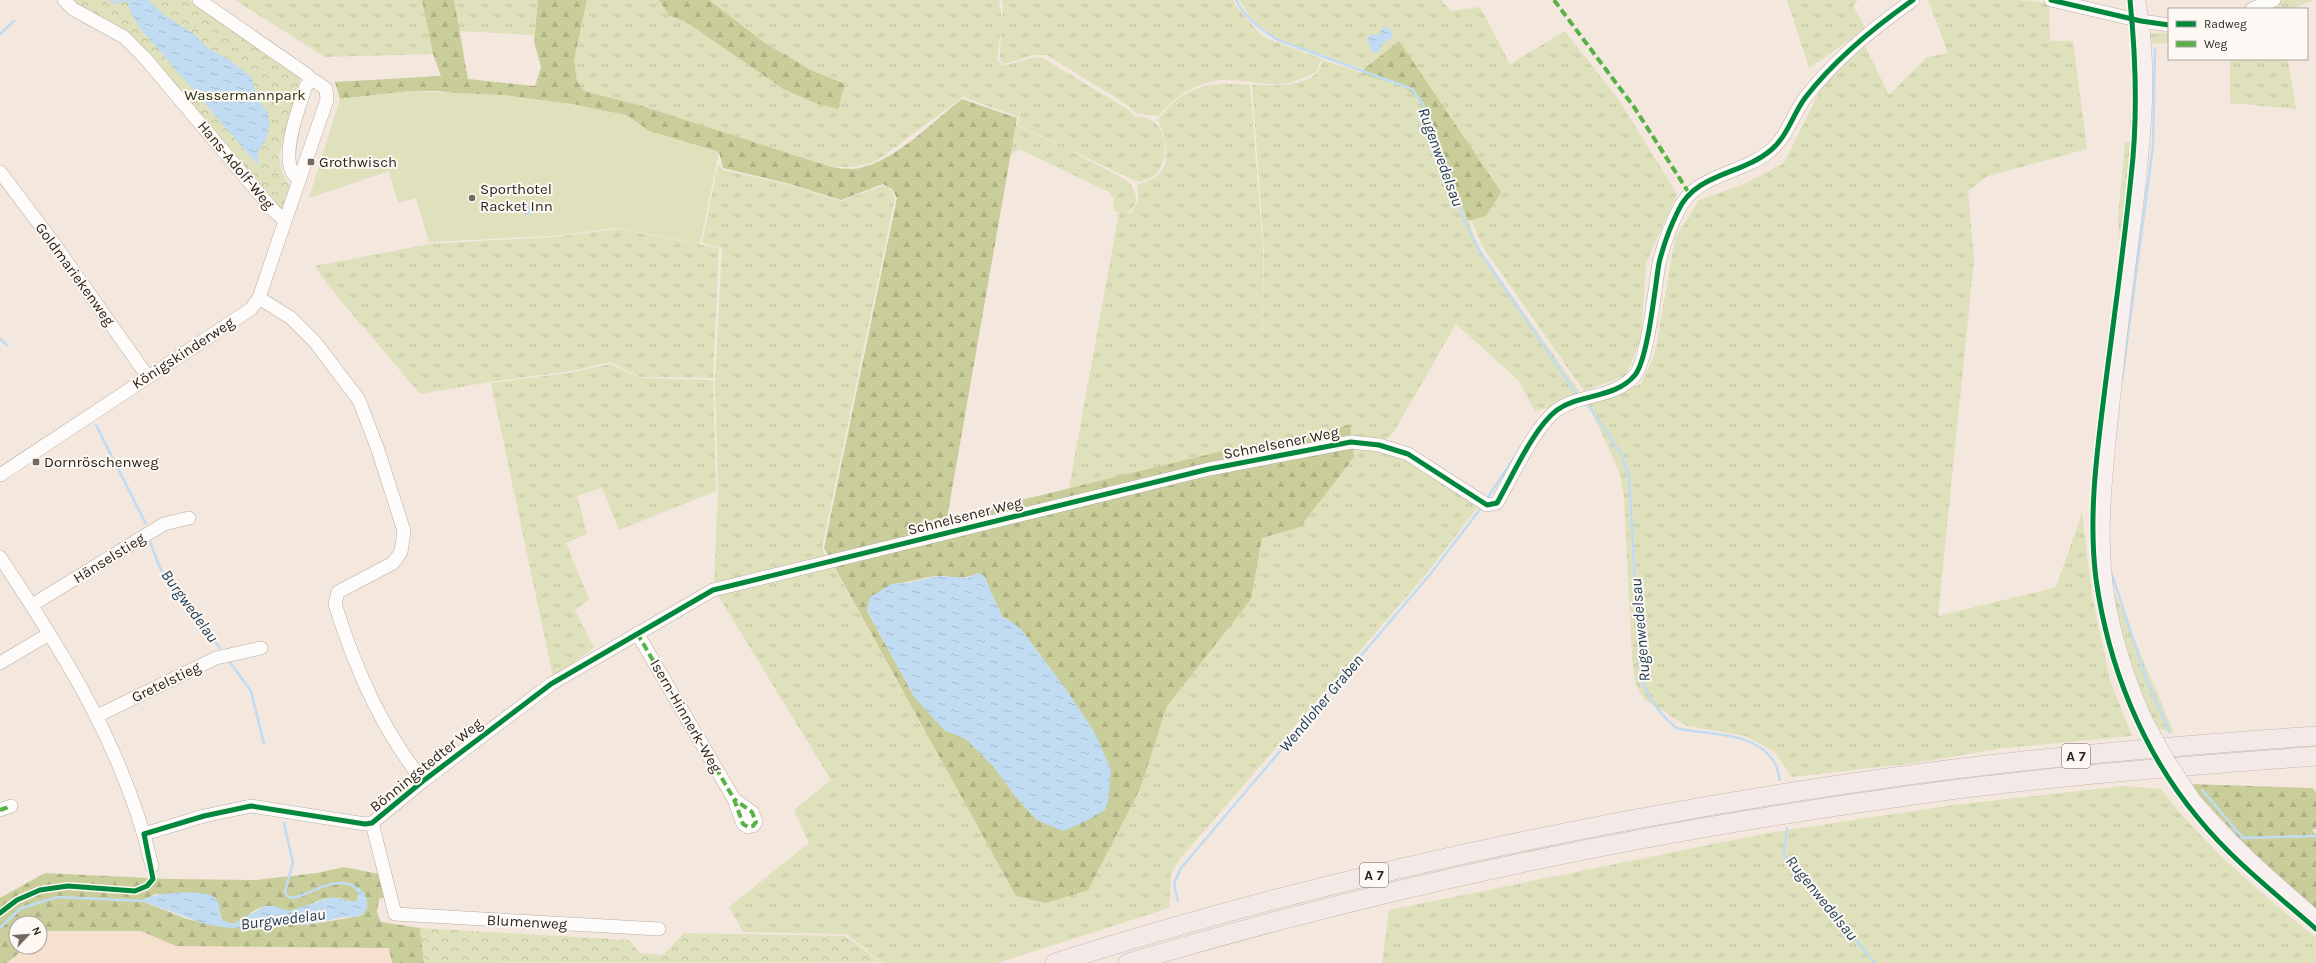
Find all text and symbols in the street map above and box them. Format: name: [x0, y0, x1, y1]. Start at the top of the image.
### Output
legend: [2168, 8, 2308, 60]
text: Radweg: [2204, 17, 2247, 31]
text: Weg: [2204, 37, 2228, 51]
park label: Wassermannpark: [184, 86, 306, 104]
water label: Rugenwedelsau: [1414, 105, 1468, 209]
street label: Hans-Adolf-Weg: [194, 117, 279, 213]
place label: Grothwisch: [319, 153, 397, 171]
marker: Grothwisch: [306, 157, 316, 167]
place label: Sporthotel Racket Inn: [480, 180, 553, 215]
marker: Sporthotel Racket Inn: [467, 193, 477, 203]
street label: Goldmariekenweg: [32, 219, 119, 330]
street label: Königskinderweg: [129, 313, 238, 393]
street label: Schnelsener Weg: [1222, 423, 1341, 463]
place label: Dornröschenweg: [44, 453, 159, 471]
marker: Dornröschenweg: [31, 457, 41, 467]
street label: Schnelsener Weg: [906, 493, 1025, 539]
street label: Hänselstieg: [70, 529, 149, 587]
water label: Burgwedelau: [157, 566, 223, 646]
water label: Rugenwedelsau: [1626, 577, 1654, 683]
water label: Wendloher Graben: [1275, 650, 1367, 756]
street label: Isern-Hinnerk-Weg: [646, 656, 726, 776]
street label: Gretelstieg: [129, 657, 204, 706]
street label: Bönningstedter Weg: [366, 714, 486, 816]
road number: A 7: [2062, 744, 2090, 768]
water label: Rugenwedelsau: [1782, 852, 1862, 944]
road number: A 7: [1360, 863, 1388, 887]
water label: Burgwedelau: [239, 904, 327, 934]
street label: Blumenweg: [486, 911, 568, 933]
north arrow: [8, 915, 48, 955]
text: N: [29, 925, 44, 937]

